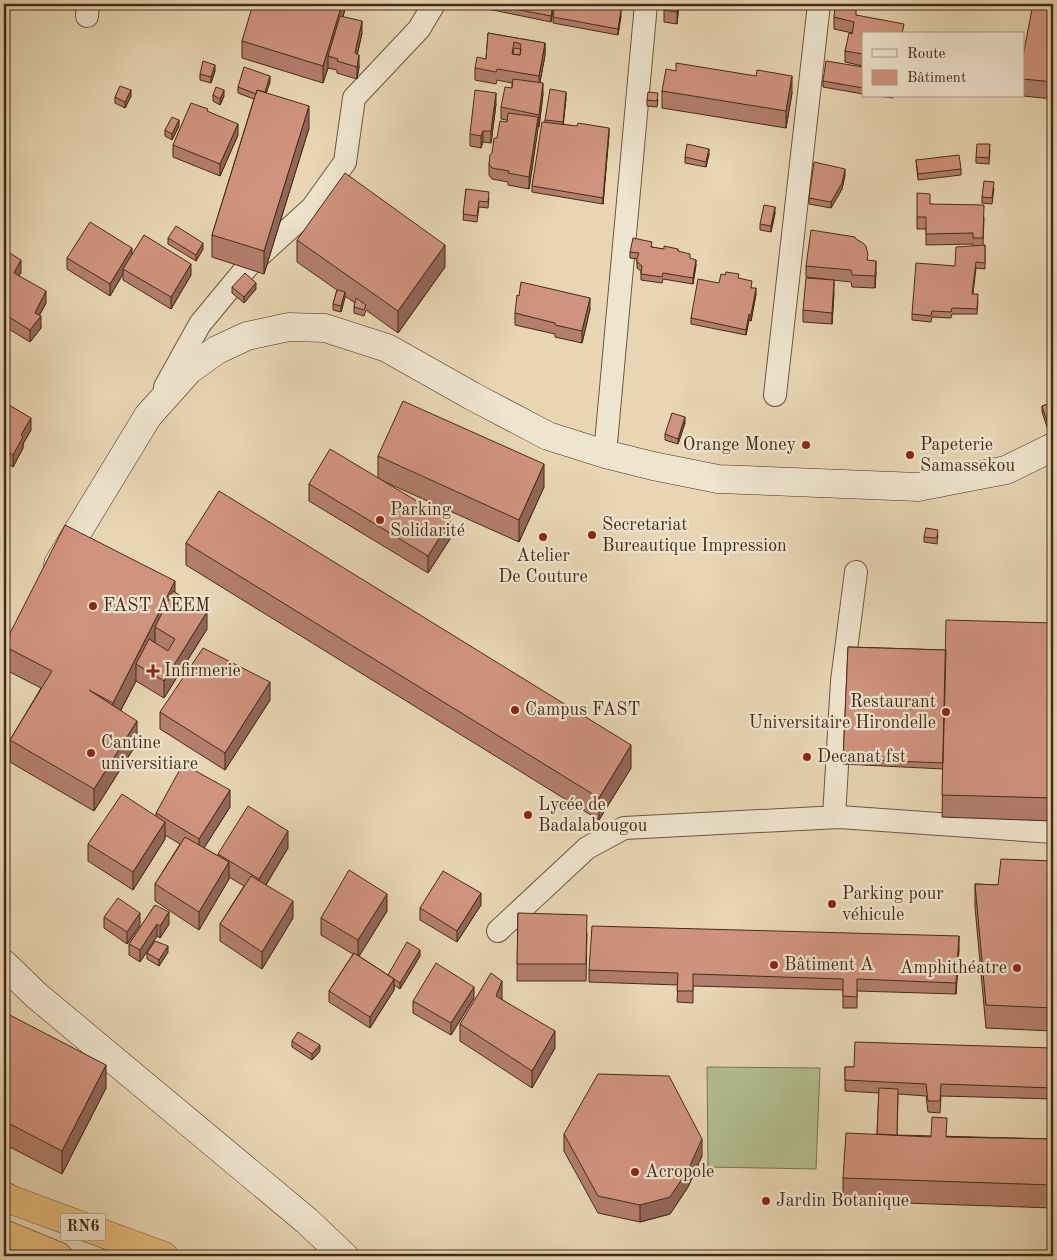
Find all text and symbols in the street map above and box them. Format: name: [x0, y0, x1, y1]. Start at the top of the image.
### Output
legend: [862, 32, 1024, 98]
text: Route: [907, 47, 945, 62]
text: Bâtiment: [907, 71, 966, 86]
place label: Orange Money: [683, 436, 796, 454]
place label: Papeterie Samassekou: [920, 436, 1015, 475]
marker: Orange Money: [800, 439, 812, 451]
marker: Papeterie Samassekou: [904, 449, 916, 461]
place label: Parking Solidarité: [390, 501, 465, 540]
marker: Parking Solidarité: [374, 514, 386, 526]
place label: Secretariat Bureautique Impression: [602, 516, 787, 555]
marker: Secretariat Bureautique Impression: [586, 529, 598, 541]
marker: Atelier De Couture: [537, 531, 549, 543]
place label: Atelier De Couture: [498, 547, 588, 586]
place label: FAST AEEM: [103, 597, 210, 615]
marker: FAST AEEM: [87, 600, 99, 612]
place label: Infirmerie: [164, 662, 241, 680]
marker: Infirmerie: [146, 664, 160, 678]
place label: Restaurant Universitaire Hirondelle: [749, 693, 936, 732]
place label: Campus FAST: [525, 701, 640, 719]
marker: Campus FAST: [509, 704, 521, 716]
marker: Restaurant Universitaire Hirondelle: [940, 706, 952, 718]
place label: Cantine universitiare: [101, 734, 198, 773]
marker: Cantine universitiare: [85, 747, 97, 759]
place label: Decanat fst: [817, 748, 906, 766]
marker: Decanat fst: [801, 751, 813, 763]
place label: Lycée de Badalabougou: [538, 796, 648, 835]
marker: Lycée de Badalabougou: [522, 809, 534, 821]
place label: Parking pour véhicule: [842, 885, 944, 924]
marker: Parking pour véhicule: [826, 898, 838, 910]
place label: Bâtiment A: [784, 956, 874, 974]
marker: Bâtiment A: [768, 959, 780, 971]
place label: Amphithéatre: [900, 959, 1007, 977]
marker: Amphithéatre: [1011, 962, 1023, 974]
place label: Acropole: [645, 1163, 714, 1181]
marker: Acropole: [629, 1166, 641, 1178]
place label: Jardin Botanique: [776, 1192, 909, 1210]
marker: Jardin Botanique: [760, 1195, 772, 1207]
road number: RN6: [61, 1214, 106, 1240]

